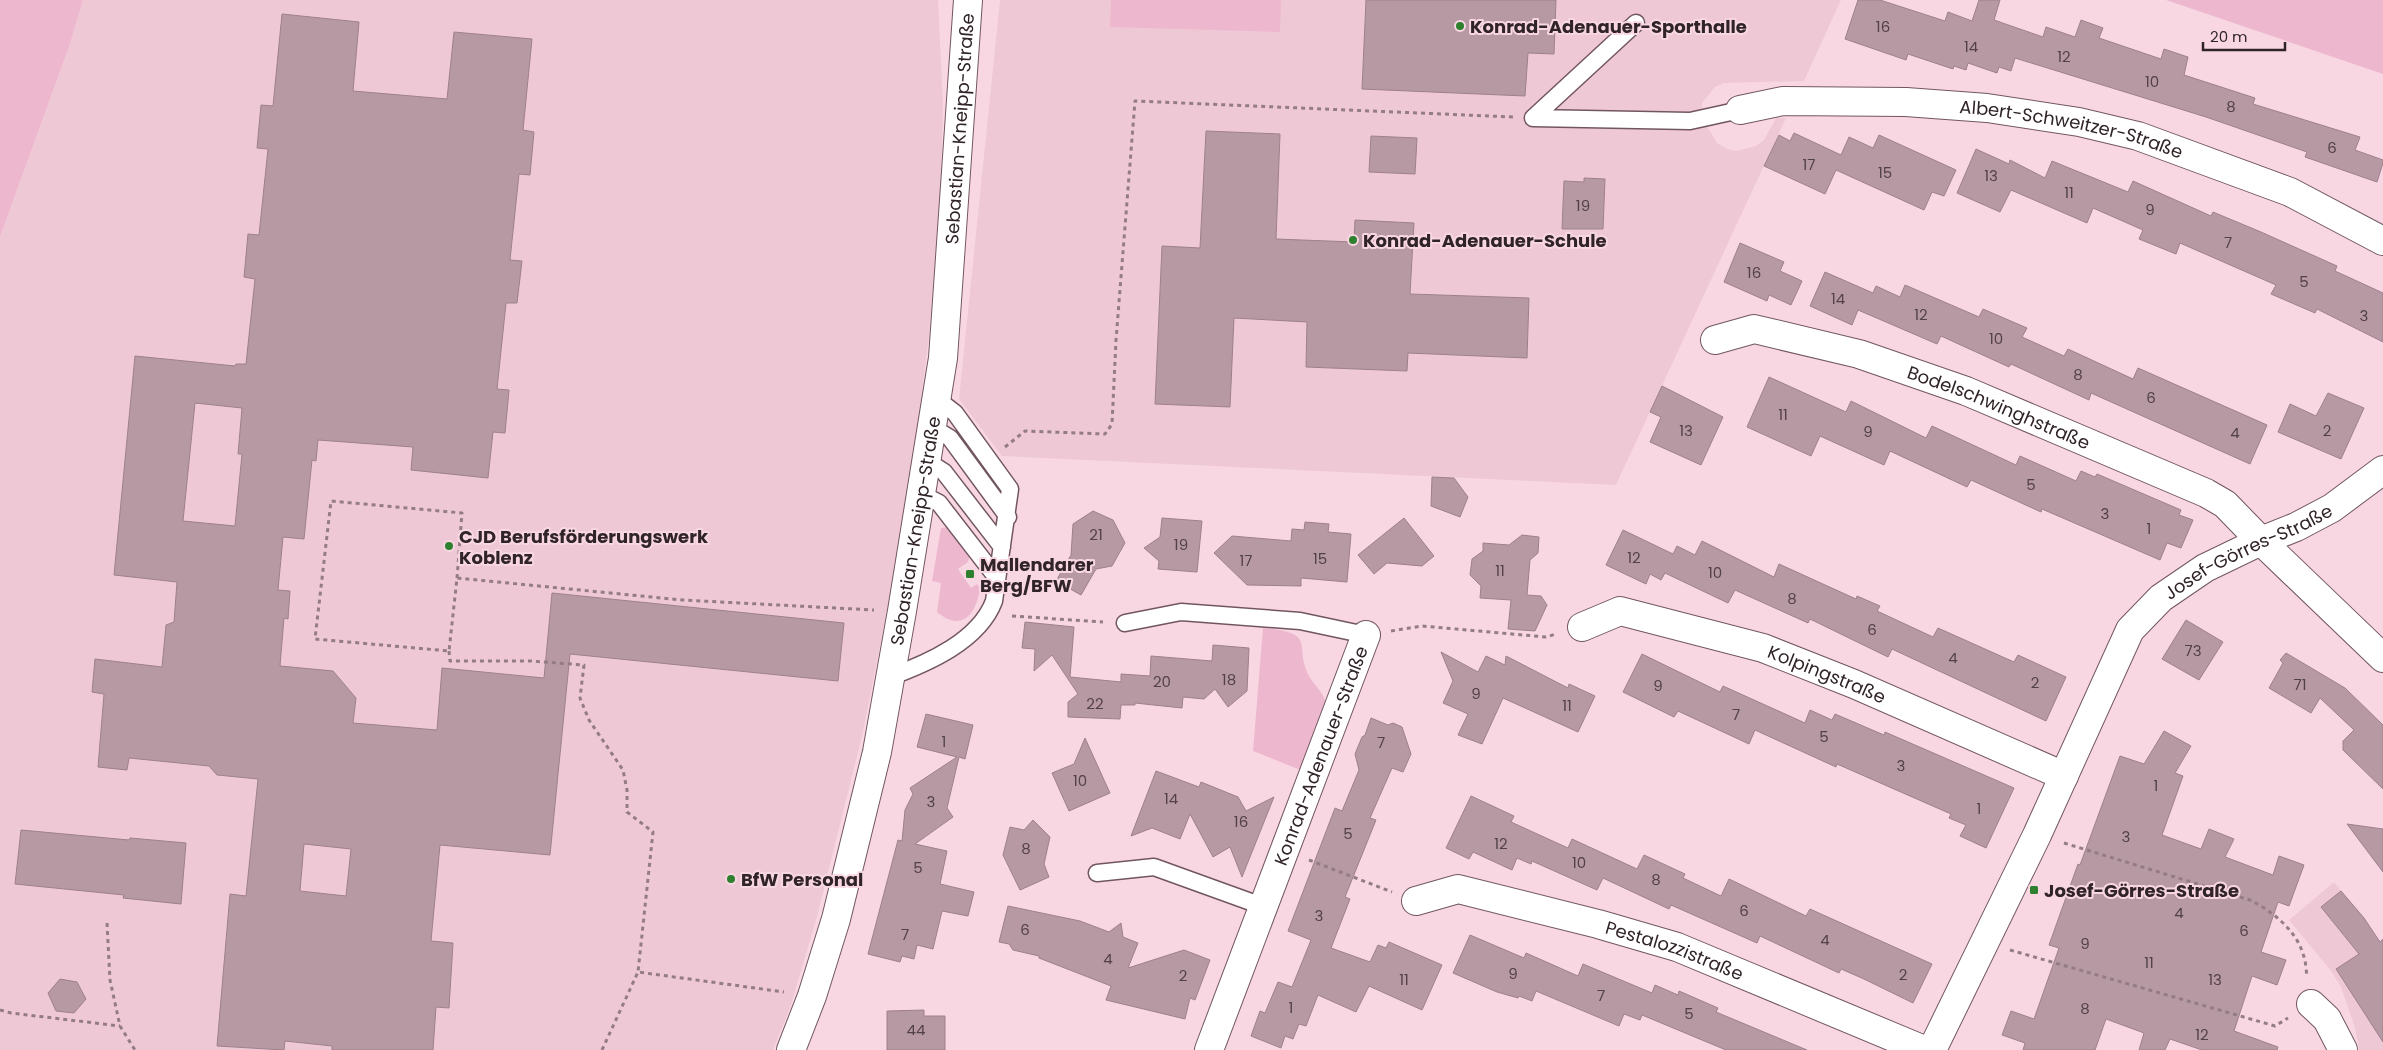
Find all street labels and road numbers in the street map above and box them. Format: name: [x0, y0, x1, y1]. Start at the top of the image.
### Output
street label: Sebastian-Kneipp-Straße: [938, 12, 980, 245]
street label: Albert-Schweitzer-Straße: [1959, 94, 2187, 164]
street label: Bodelschwinghstraße: [1904, 359, 2094, 455]
street label: Sebastian-Kneipp-Straße: [884, 414, 946, 647]
street label: Josef-Görres-Straße: [2159, 498, 2336, 605]
street label: Kolpingstraße: [1764, 639, 1890, 709]
street label: Konrad-Adenauer-Straße: [1268, 642, 1373, 869]
street label: Pestalozzistraße: [1603, 914, 1747, 986]

